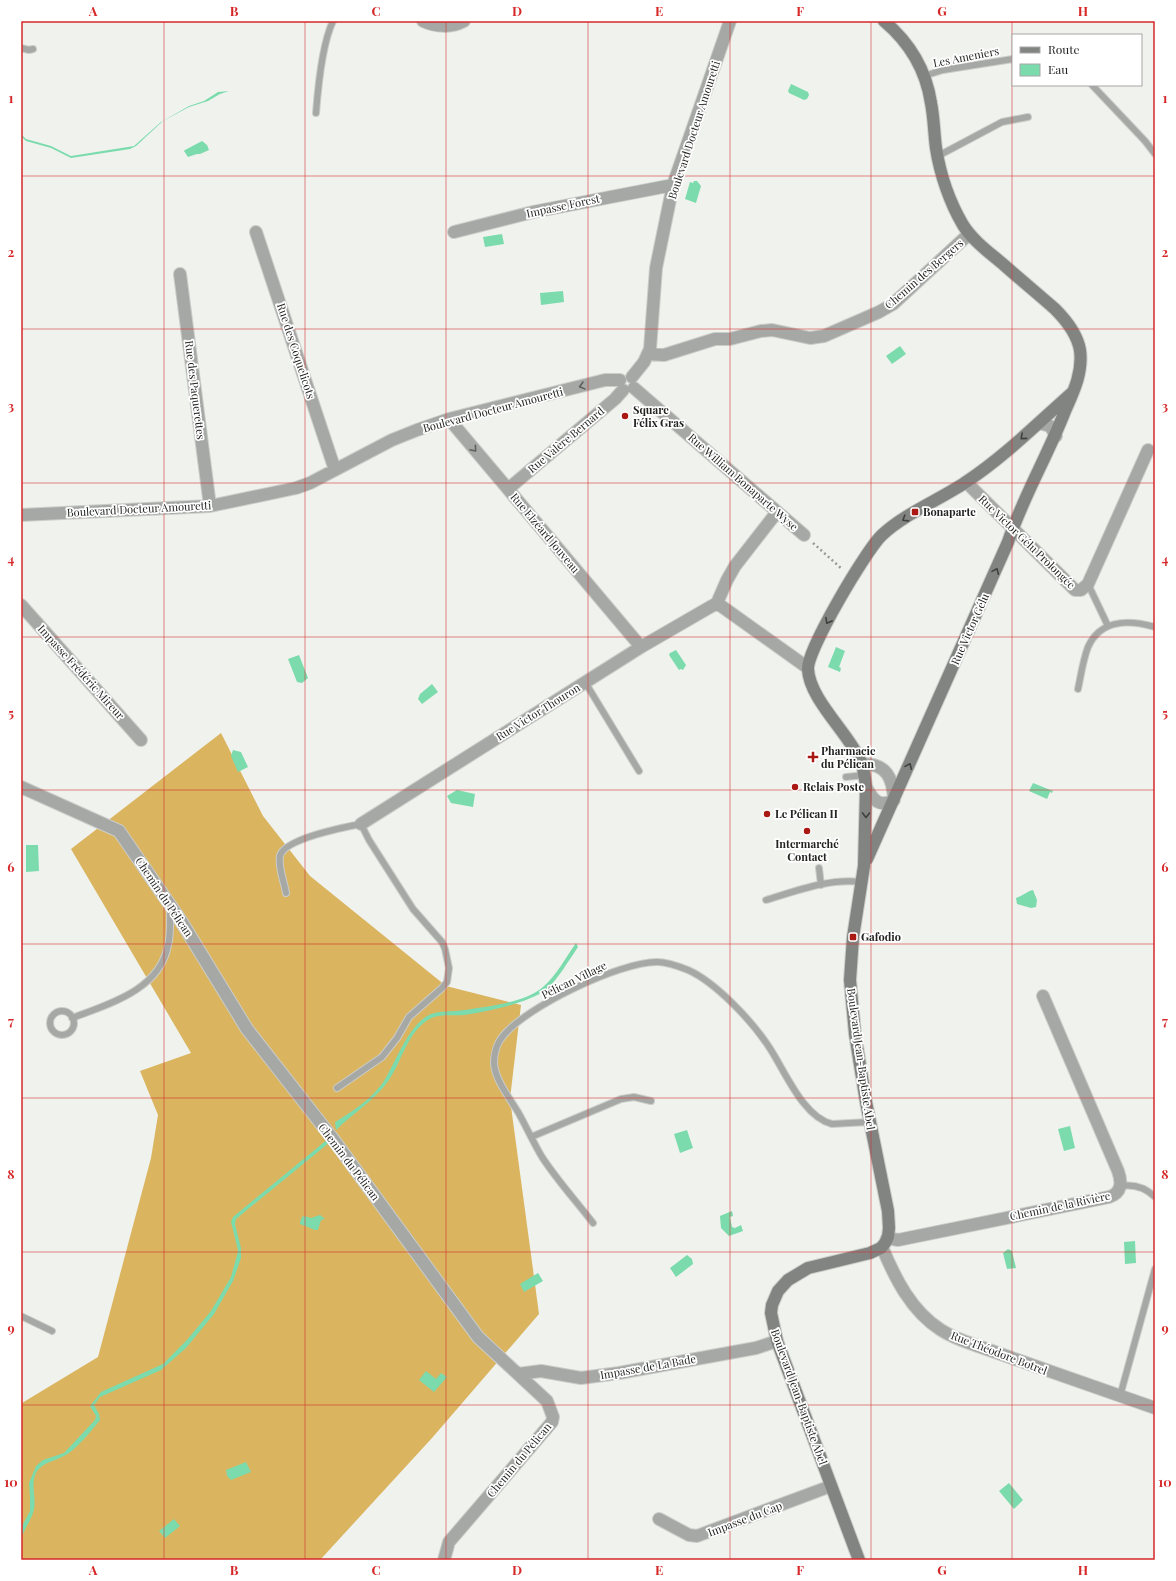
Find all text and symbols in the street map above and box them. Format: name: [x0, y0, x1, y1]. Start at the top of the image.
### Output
text: A: [88, 2, 98, 19]
text: B: [230, 2, 239, 19]
text: C: [371, 2, 381, 19]
text: D: [512, 2, 522, 19]
text: E: [655, 2, 663, 19]
text: F: [796, 2, 804, 19]
text: G: [937, 2, 947, 19]
text: H: [1078, 2, 1088, 19]
legend: [1012, 34, 1142, 86]
text: Route: [1048, 41, 1080, 57]
street label: Les Ameniers: [932, 43, 1000, 70]
street label: Boulevard Docteur Amouretti: [664, 59, 723, 201]
text: Eau: [1048, 61, 1068, 77]
text: 1: [9, 89, 14, 106]
text: 1: [1163, 89, 1168, 106]
street label: Impasse Forest: [525, 190, 601, 221]
street label: Chemin des Bergers: [881, 235, 966, 312]
text: 2: [8, 243, 15, 260]
text: 2: [1162, 243, 1169, 260]
street label: Rue des Coquelicots: [274, 301, 319, 401]
street label: Rue des Paquerettes: [182, 340, 209, 440]
one-way arrow: [579, 382, 585, 390]
street label: Boulevard Docteur Amouretti: [421, 384, 565, 435]
text: 3: [8, 397, 14, 414]
text: 3: [1162, 397, 1168, 414]
place label: Square Félix Gras: [633, 402, 684, 430]
street label: Rue Valère Bernard: [524, 403, 607, 476]
marker: Square Félix Gras: [620, 411, 630, 421]
street label: Rue William Bonaparte Wyse: [685, 430, 802, 534]
one-way arrow: [1020, 432, 1028, 439]
one-way arrow: [470, 444, 477, 452]
street label: Rue Elzéard Jouveau: [507, 489, 584, 576]
street label: Rue Victor Gélu Prolongée: [976, 491, 1079, 592]
street label: Boulevard Docteur Amouretti: [66, 497, 212, 520]
place label: Bonaparte: [923, 504, 976, 519]
marker: Bonaparte: [910, 507, 920, 517]
one-way arrow: [902, 514, 909, 521]
text: 4: [8, 550, 15, 567]
text: 4: [1162, 550, 1169, 567]
one-way arrow: [991, 567, 999, 575]
street label: Rue Victor Gélu: [947, 590, 992, 667]
one-way arrow: [826, 617, 833, 624]
street label: Impasse Frédéric Mireur: [35, 621, 128, 722]
street label: Rue Victor Thouron: [493, 679, 583, 744]
text: 5: [8, 704, 14, 721]
text: 5: [1162, 704, 1168, 721]
place label: Pharmacie du Pélican: [821, 743, 876, 771]
marker: Pharmacie du Pélican: [808, 752, 818, 762]
one-way arrow: [904, 763, 912, 771]
place label: Relais Poste: [803, 779, 864, 794]
marker: Relais Poste: [790, 782, 800, 792]
place label: Le Pélican II: [775, 806, 838, 821]
marker: Le Pélican II: [762, 809, 772, 819]
one-way arrow: [862, 812, 870, 818]
marker: Intermarché Contact: [802, 826, 812, 836]
place label: Intermarché Contact: [775, 836, 839, 864]
street label: Chemin du Pélican: [132, 854, 197, 940]
text: 6: [7, 858, 15, 875]
text: 6: [1161, 858, 1169, 875]
place label: Gafodio: [861, 929, 901, 944]
marker: Gafodio: [848, 932, 858, 942]
street label: Pélican Village: [539, 957, 609, 1002]
street label: Boulevard Jean-Baptiste Abel: [844, 987, 879, 1131]
text: 7: [8, 1012, 14, 1029]
text: 7: [1162, 1012, 1168, 1029]
street label: Chemin du Pélican: [315, 1120, 384, 1204]
text: 8: [7, 1165, 15, 1182]
text: 8: [1161, 1165, 1169, 1182]
street label: Chemin de la Rivière: [1008, 1187, 1112, 1223]
text: 9: [7, 1319, 15, 1336]
text: 9: [1161, 1319, 1169, 1336]
street label: Boulevard Jean-Baptiste Abel: [768, 1327, 831, 1467]
street label: Rue Théodore Botrel: [949, 1327, 1049, 1378]
street label: Impasse de La Bade: [599, 1351, 697, 1382]
street label: Chemin du Pélican: [483, 1419, 555, 1500]
text: 10: [4, 1473, 18, 1490]
text: 10: [1158, 1473, 1172, 1490]
street label: Impasse du Cap: [706, 1497, 784, 1540]
text: A: [88, 1561, 98, 1578]
text: B: [230, 1561, 239, 1578]
text: C: [371, 1561, 381, 1578]
text: D: [512, 1561, 522, 1578]
text: E: [655, 1561, 663, 1578]
text: F: [796, 1561, 804, 1578]
text: G: [937, 1561, 947, 1578]
text: H: [1078, 1561, 1088, 1578]

